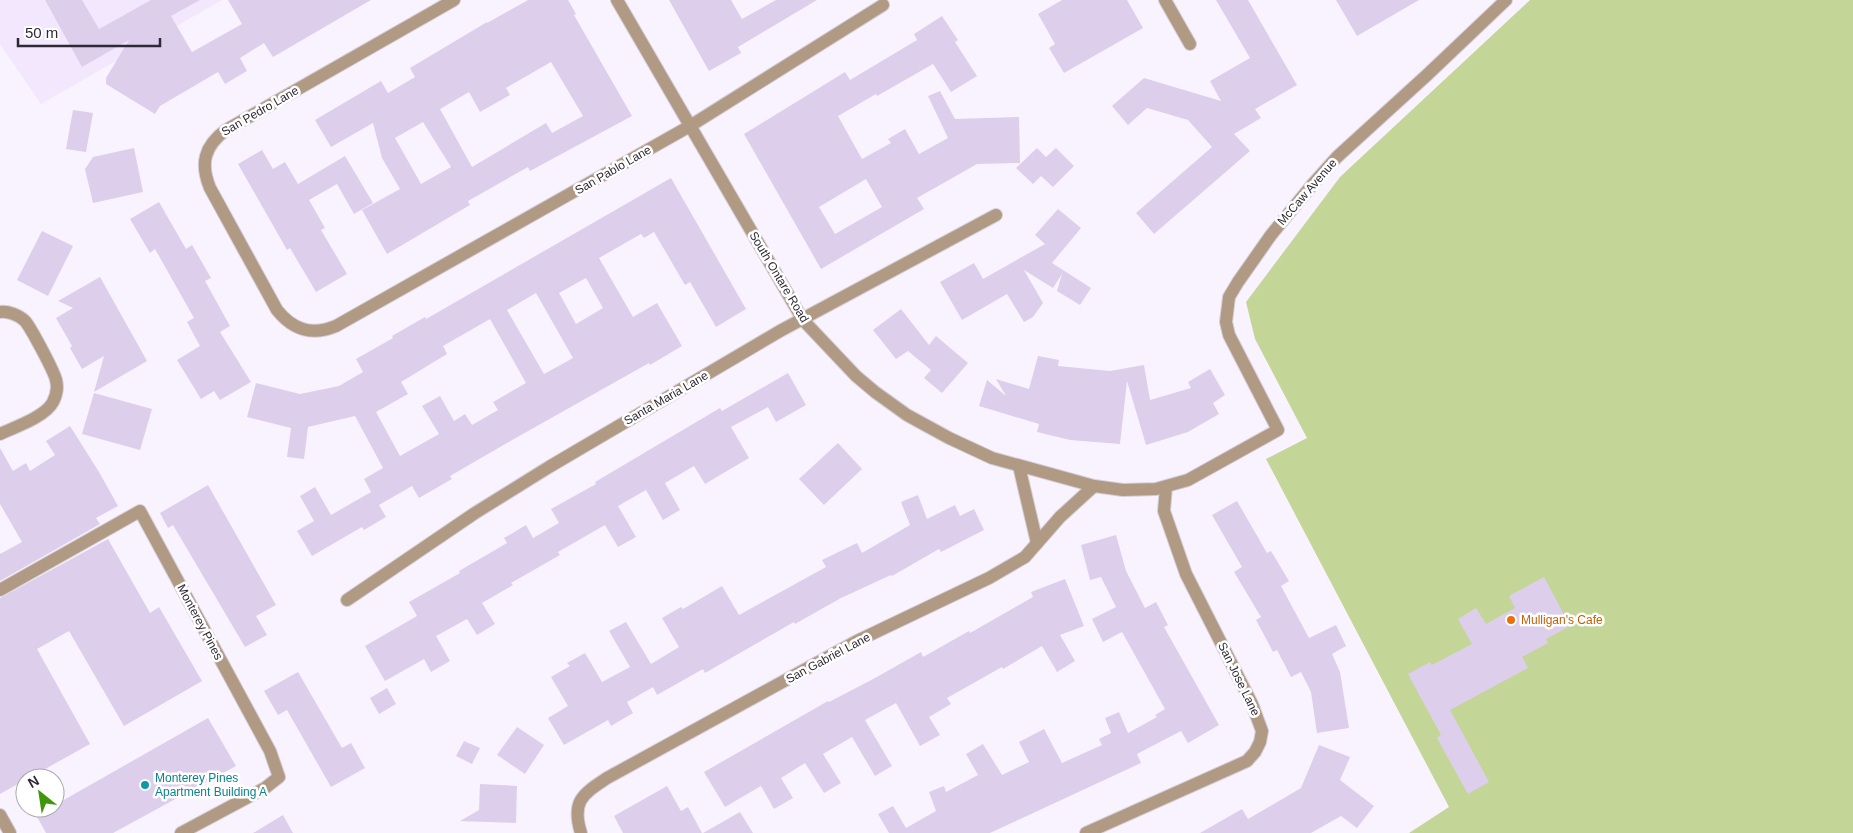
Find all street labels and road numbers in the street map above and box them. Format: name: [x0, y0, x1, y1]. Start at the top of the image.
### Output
street label: San Pedro Lane: [219, 83, 301, 139]
street label: San Pablo Lane: [573, 142, 654, 197]
street label: McCaw Avenue: [1274, 156, 1340, 228]
street label: South Ontare Road: [746, 229, 812, 325]
street label: Santa Maria Lane: [621, 368, 711, 428]
street label: Monterey Pines: [174, 582, 226, 662]
street label: San Gabriel Lane: [783, 630, 873, 686]
street label: San Jose Lane: [1215, 640, 1263, 718]

